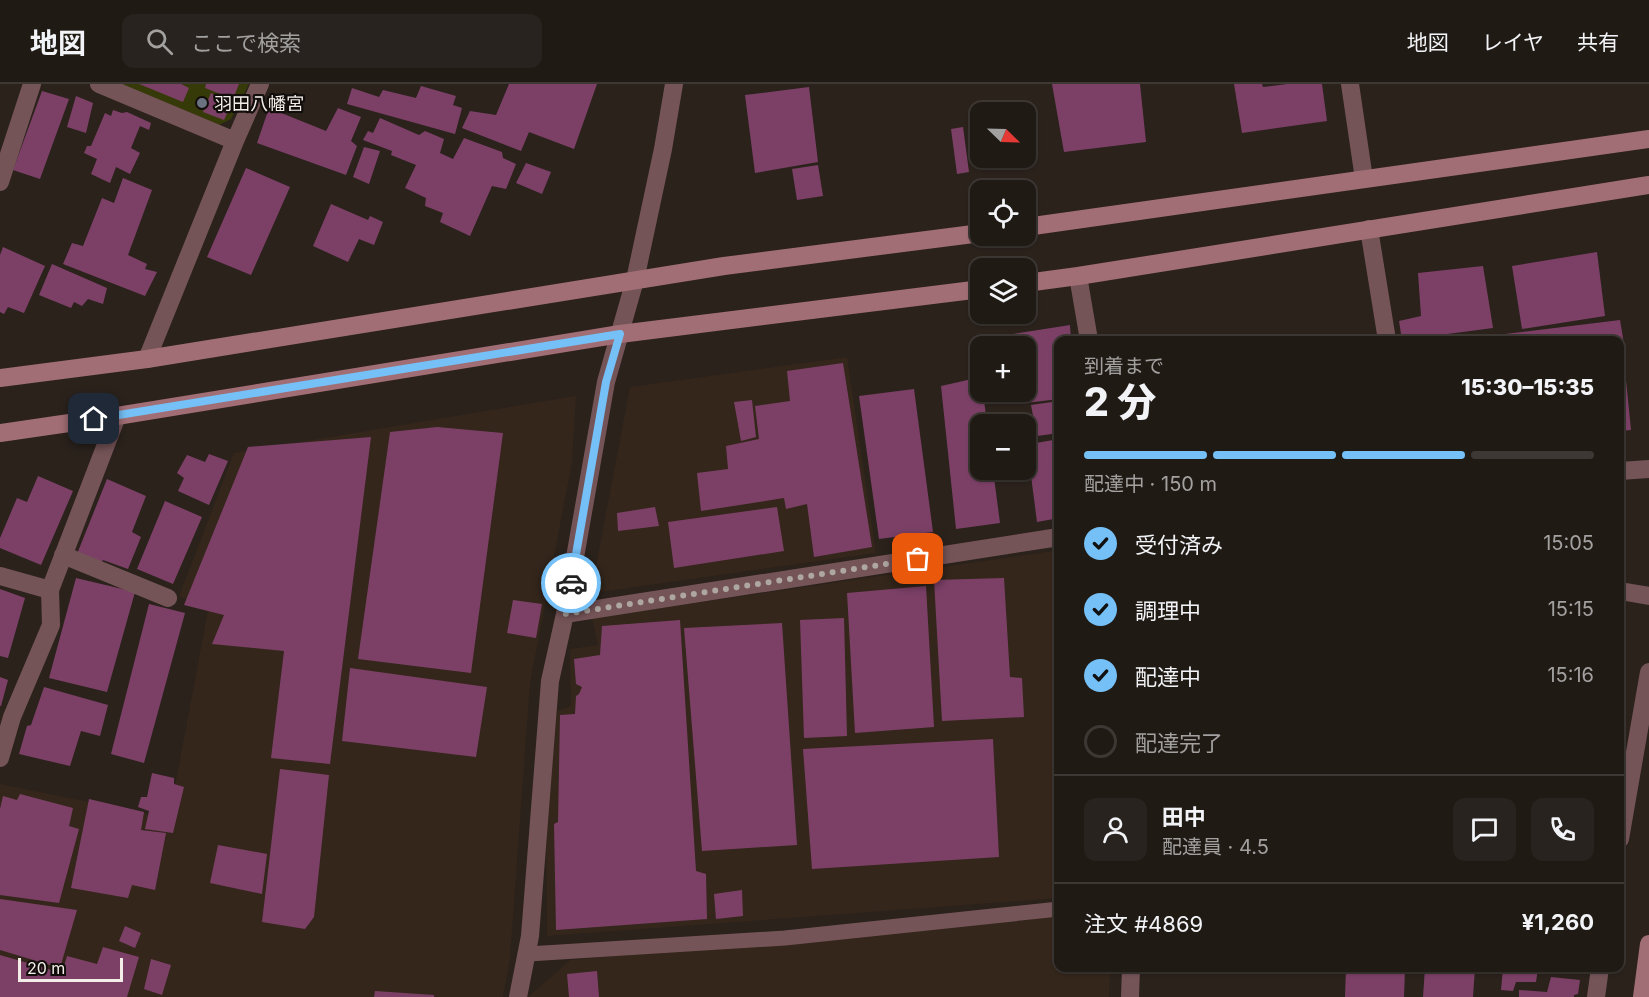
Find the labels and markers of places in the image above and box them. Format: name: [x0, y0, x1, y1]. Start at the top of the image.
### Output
place label: 羽田八幡宮: [214, 93, 304, 114]
marker: 羽田八幡宮: [195, 96, 209, 110]
pin: [68, 393, 119, 444]
pin: [892, 533, 943, 584]

